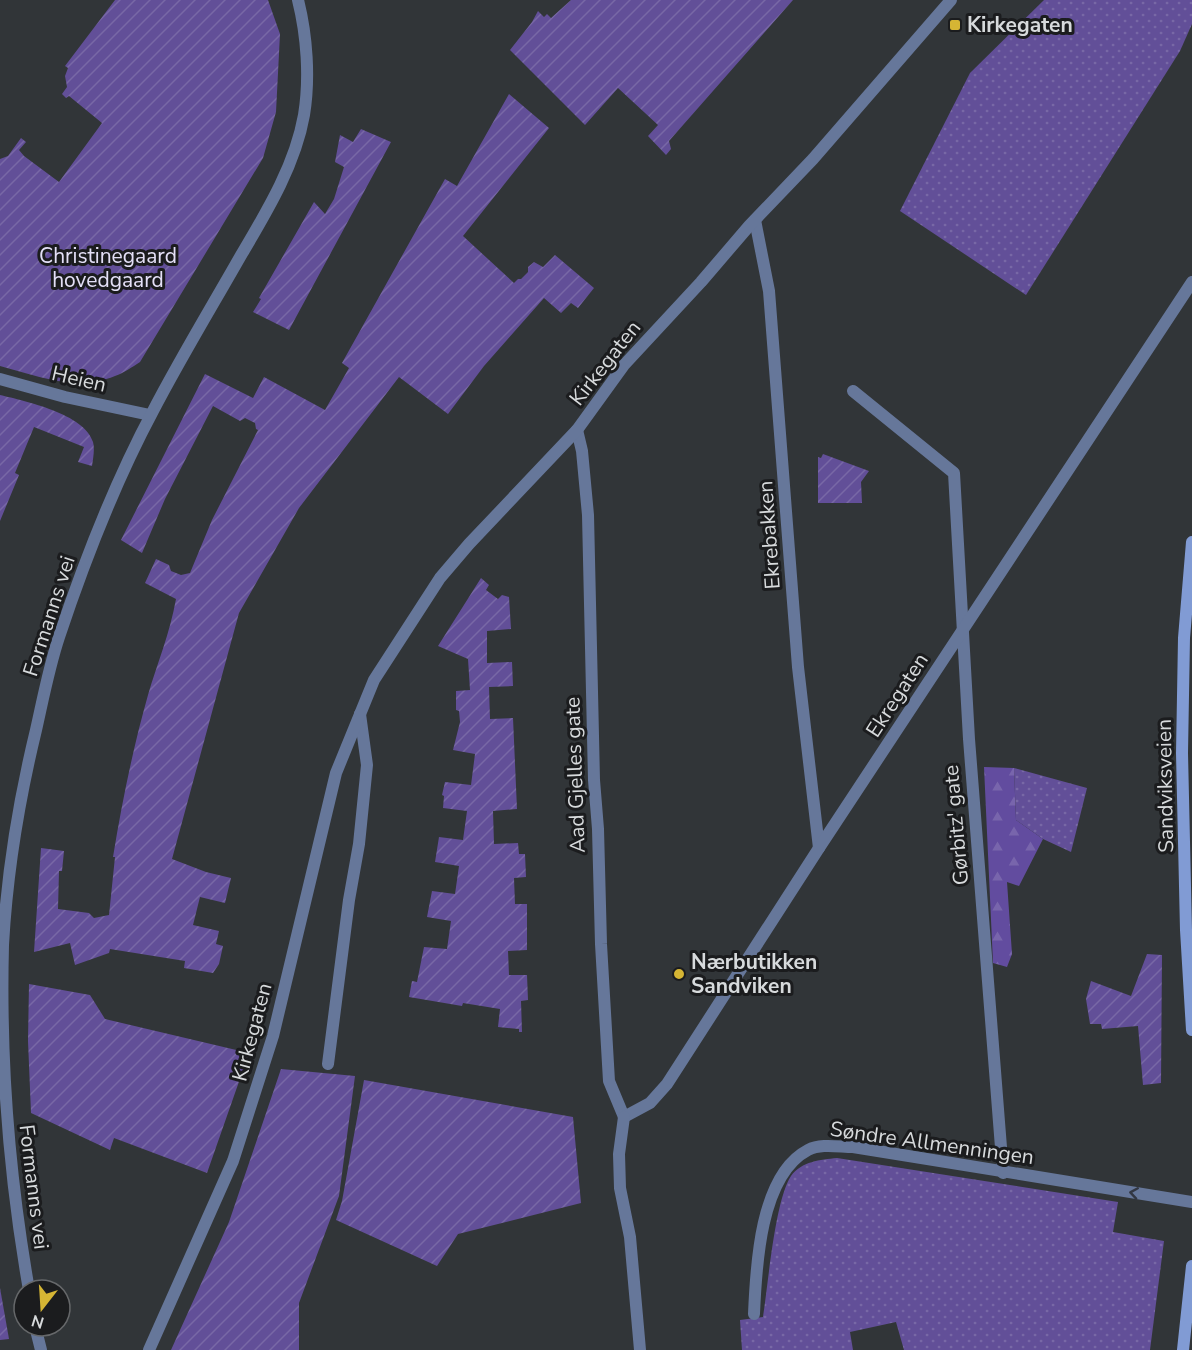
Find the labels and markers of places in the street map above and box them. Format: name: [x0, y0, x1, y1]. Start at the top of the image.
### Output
place label: Kirkegaten: [967, 11, 1073, 39]
marker: Kirkegaten: [948, 18, 962, 32]
place label: Nærbutikken Sandviken: [691, 948, 817, 1000]
marker: Nærbutikken Sandviken: [672, 967, 686, 981]

